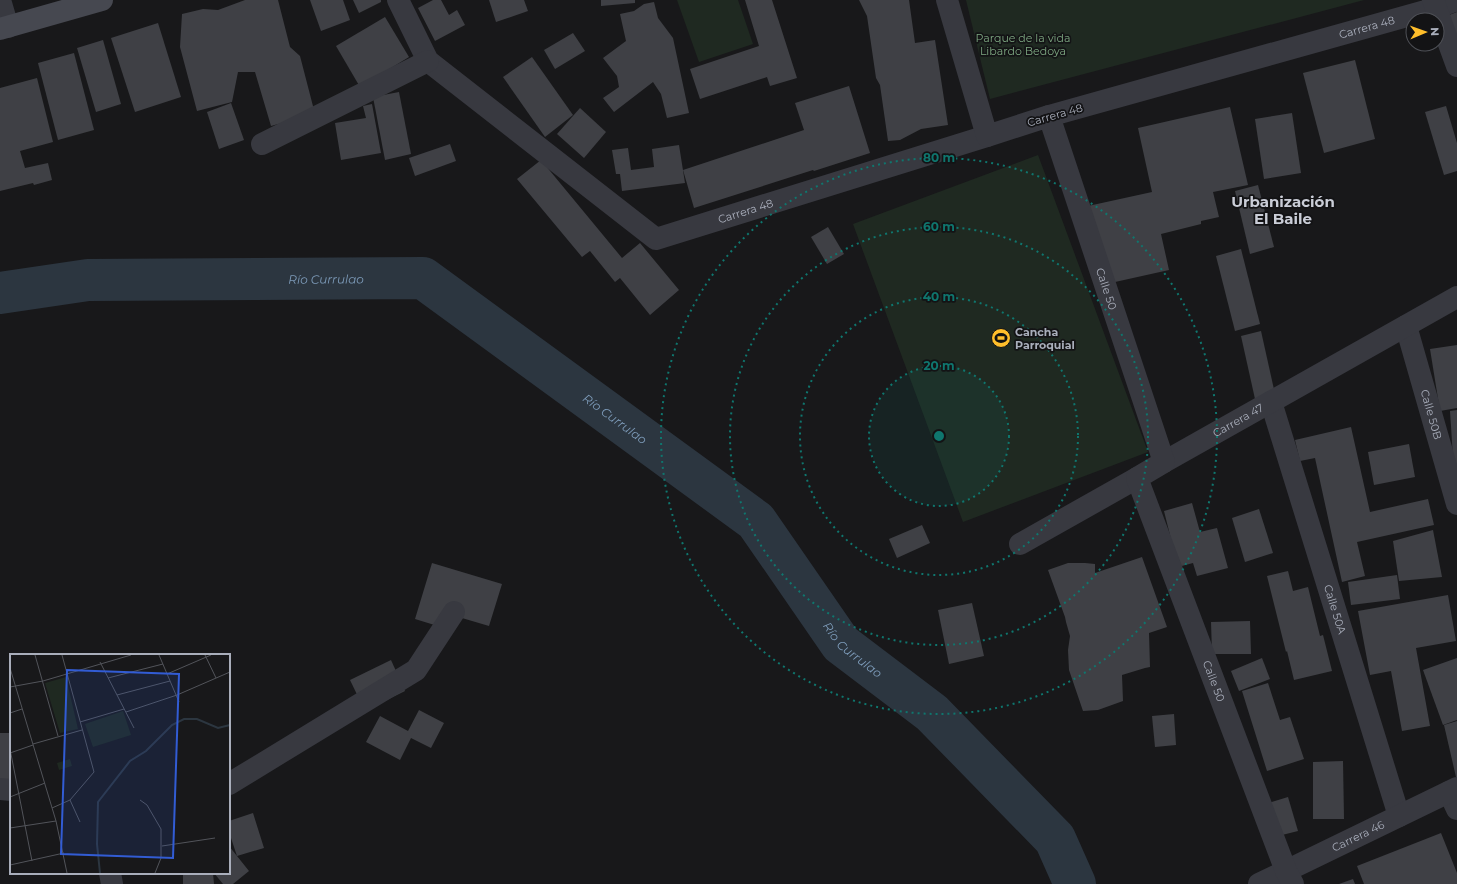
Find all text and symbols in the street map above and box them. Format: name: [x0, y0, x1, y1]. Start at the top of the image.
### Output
north arrow: [1405, 12, 1445, 52]
street label: Carrera 48: [1337, 13, 1396, 42]
text: N: [1428, 27, 1442, 36]
park label: Parque de la vida Libardo Bedoya: [975, 31, 1071, 58]
street label: Carrera 48: [1026, 100, 1084, 130]
text: 80 m: [923, 150, 955, 165]
district label: Urbanización El Baile: [1231, 192, 1335, 228]
street label: Carrera 48: [716, 196, 775, 226]
text: 60 m: [923, 219, 955, 234]
street label: Calle 50: [1093, 266, 1120, 312]
water label: Río Currulao: [288, 271, 364, 286]
text: 40 m: [923, 289, 955, 304]
place label: Cancha Parroquial: [1015, 325, 1075, 352]
sports icon: Cancha Parroquial: [990, 327, 1012, 349]
text: 20 m: [923, 358, 955, 373]
street label: Calle 50B: [1418, 388, 1445, 441]
water label: Río Currulao: [580, 390, 651, 447]
street label: Carrera 47: [1210, 400, 1266, 440]
centre of rings: [932, 429, 946, 443]
street label: Calle 50A: [1321, 583, 1349, 636]
water label: Río Currulao: [820, 619, 886, 681]
inset map: [10, 654, 230, 874]
street label: Calle 50: [1200, 658, 1228, 704]
street label: Carrera 46: [1329, 817, 1387, 855]

